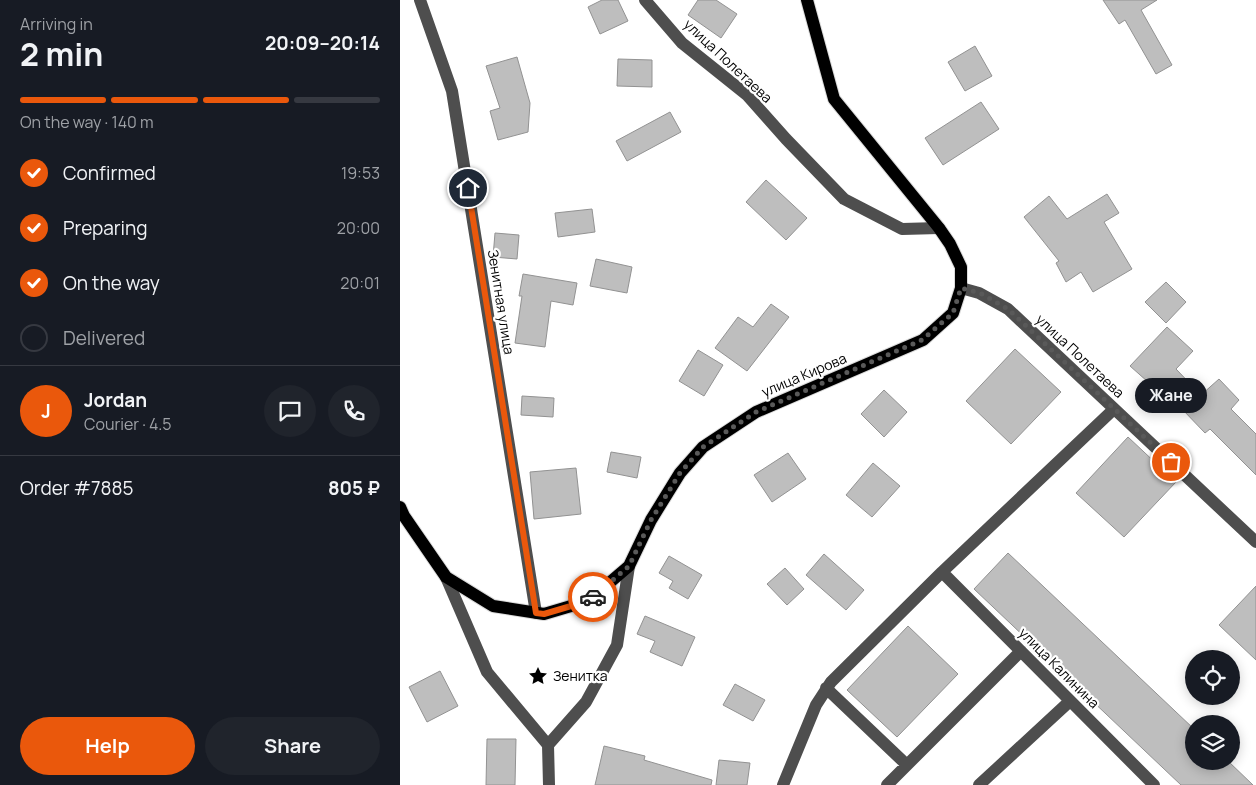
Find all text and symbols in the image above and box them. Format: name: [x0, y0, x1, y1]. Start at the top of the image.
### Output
text: Arriving in: [20, 13, 93, 35]
street label: улица Полетаева: [680, 15, 777, 107]
text: 20:09–20:14: [265, 30, 380, 56]
text: 2 min: [20, 32, 103, 76]
text: On the way · 140 m: [20, 111, 154, 133]
icon: check: [20, 159, 48, 187]
text: Confirmed: [63, 160, 156, 186]
text: 19:53: [341, 162, 380, 184]
pin: [447, 167, 489, 209]
icon: home: [454, 174, 482, 202]
icon: check: [20, 214, 48, 242]
text: Preparing: [63, 215, 148, 241]
text: 20:00: [337, 217, 380, 239]
street label: Зенитная улица: [484, 248, 519, 356]
icon: check: [20, 269, 48, 297]
text: On the way: [63, 270, 160, 296]
text: 20:01: [340, 272, 380, 294]
street label: улица Полетаева: [1032, 310, 1129, 402]
text: Delivered: [63, 325, 145, 351]
street label: улица Кирова: [758, 348, 849, 401]
callout: Жане: [1135, 377, 1207, 412]
text: Жане: [1149, 384, 1193, 406]
button: chat: [264, 385, 316, 437]
button: phone: [328, 385, 380, 437]
text: Jordan: [84, 387, 147, 413]
text: J: [41, 398, 51, 424]
text: Courier · 4.5: [84, 413, 171, 435]
pin: [1150, 441, 1192, 483]
icon: bag: [1157, 448, 1185, 476]
text: Order #7885: [20, 475, 133, 501]
text: 805 ₽: [328, 475, 380, 501]
courier: [568, 572, 618, 622]
icon: car: [579, 583, 607, 611]
street label: улица Калинина: [1015, 623, 1104, 712]
map controls: [1185, 650, 1240, 770]
button: locate: [1185, 650, 1240, 705]
place icon: Зенитка: [527, 665, 549, 687]
place label: Зенитка: [553, 666, 608, 685]
button: layers: [1185, 715, 1240, 770]
button: Help: [20, 717, 195, 775]
button: Share: [205, 717, 380, 775]

